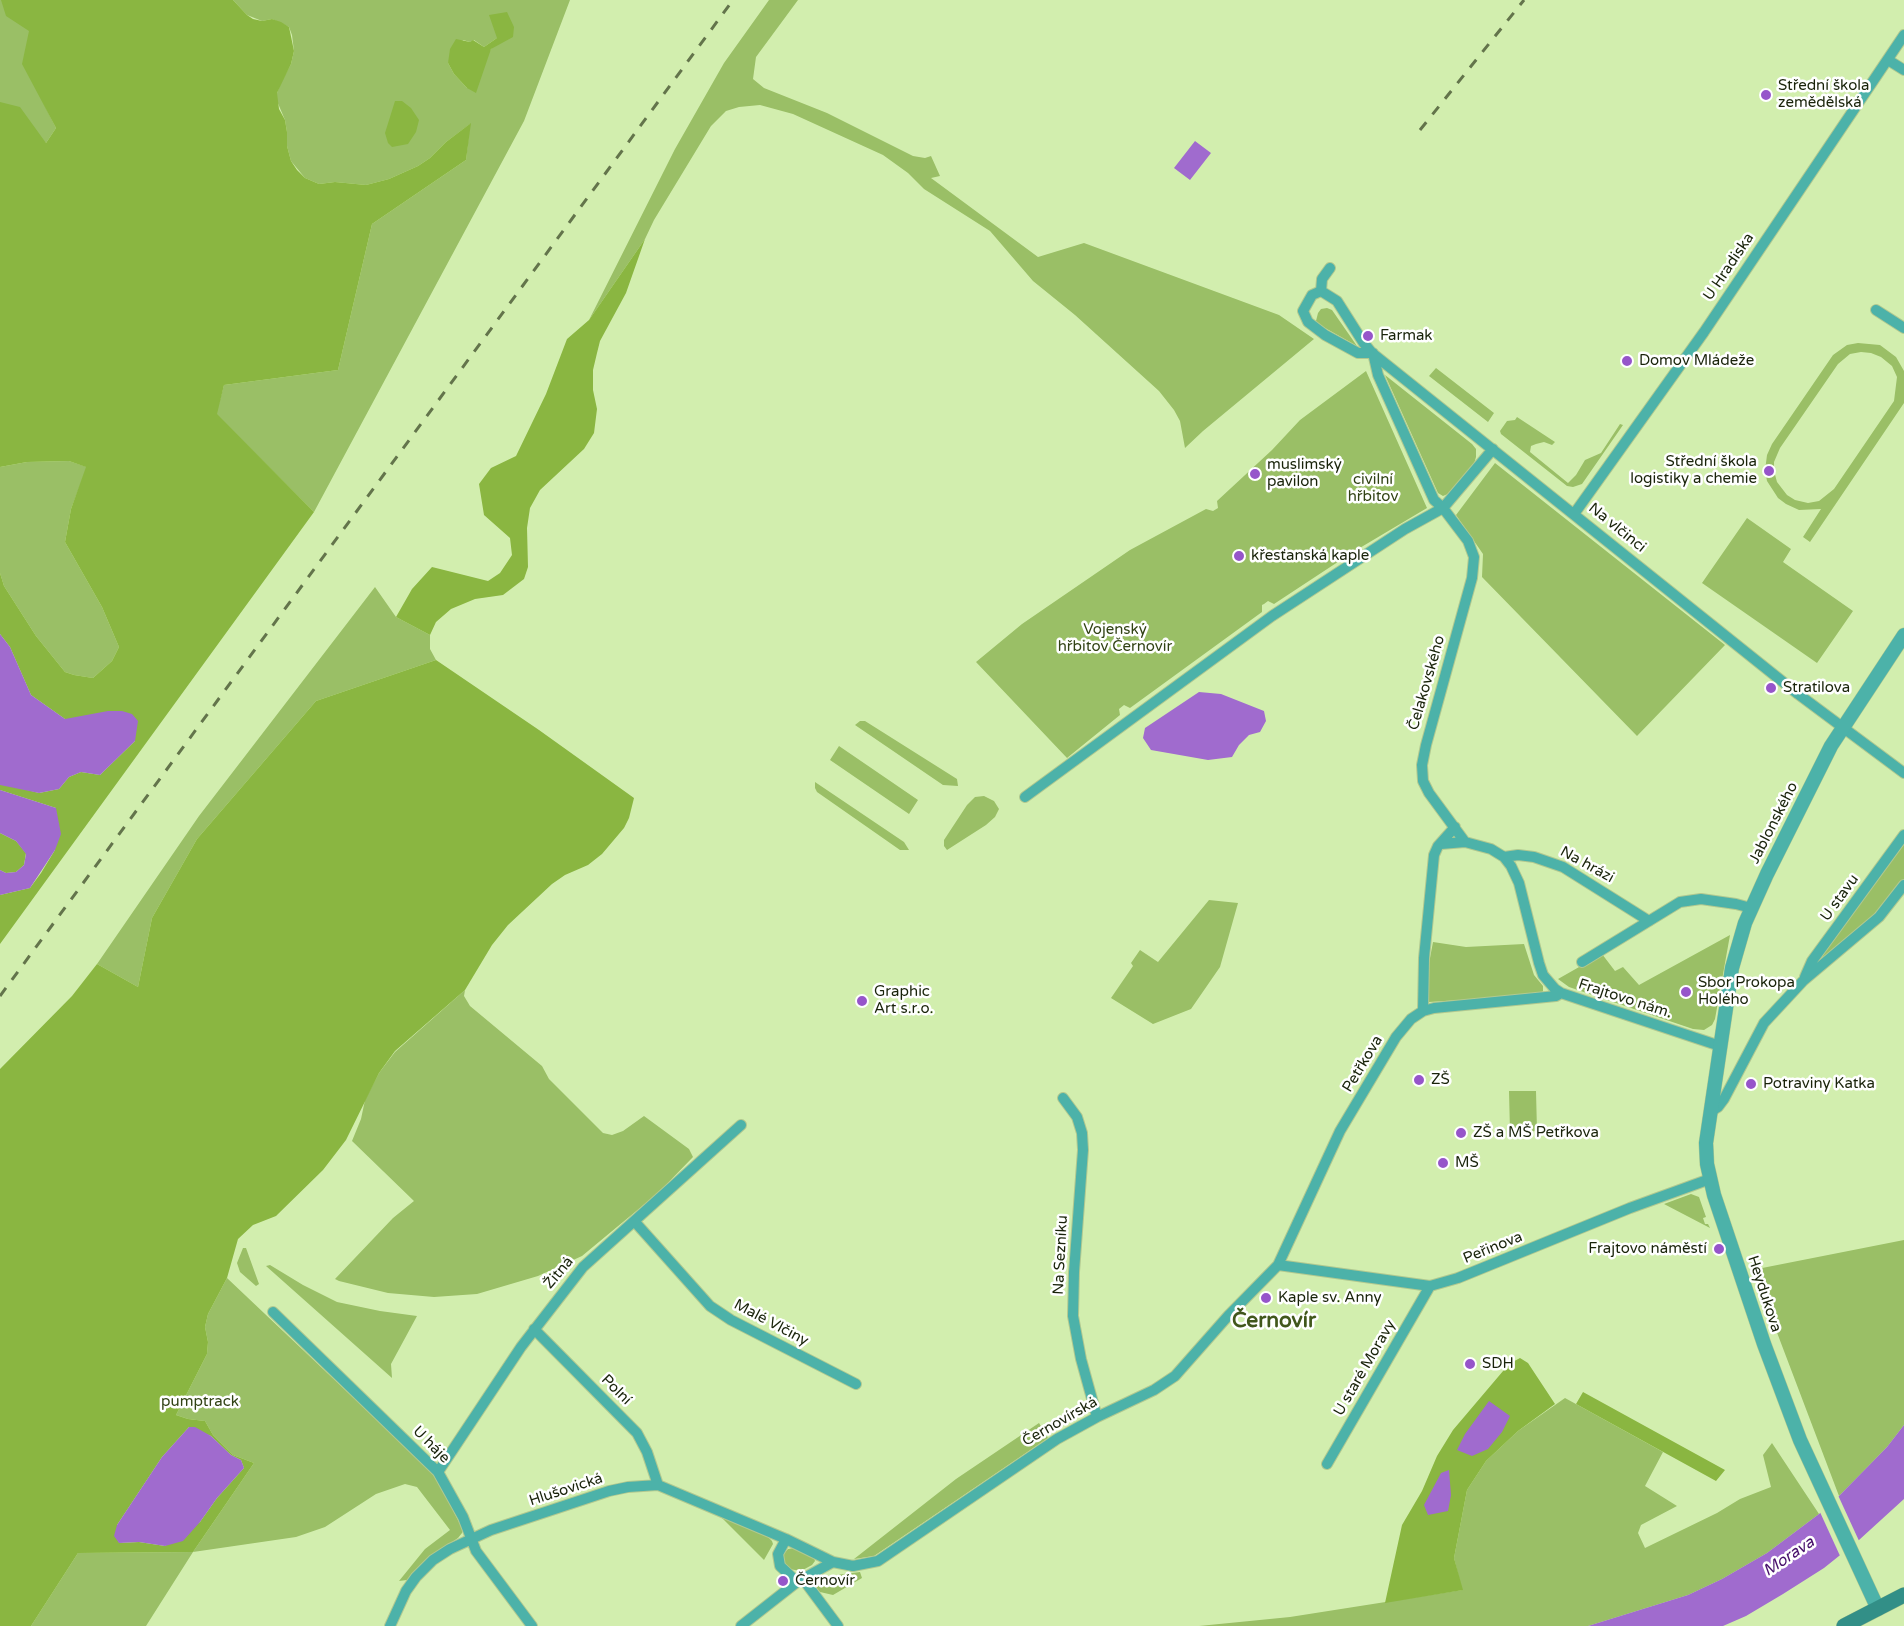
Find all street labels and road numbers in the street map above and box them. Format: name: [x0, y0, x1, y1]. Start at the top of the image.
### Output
street label: U Hradiska: [1700, 230, 1758, 304]
street label: Na vlčinci: [1585, 499, 1649, 557]
street label: Čelakovského: [1405, 633, 1449, 733]
street label: Jablonského: [1746, 779, 1802, 867]
street label: Na hrázi: [1557, 843, 1617, 887]
street label: U stavu: [1817, 871, 1863, 925]
street label: Frajtovo nám.: [1576, 975, 1674, 1023]
street label: Petřkova: [1339, 1032, 1387, 1096]
street label: Na Sezníku: [1050, 1215, 1072, 1295]
street label: Peřinova: [1461, 1228, 1525, 1268]
street label: Žitná: [540, 1253, 578, 1293]
street label: Heydukova: [1743, 1253, 1785, 1335]
street label: Malé Vlčiny: [731, 1296, 811, 1350]
street label: U staré Moravy: [1330, 1317, 1400, 1419]
street label: Polní: [597, 1371, 635, 1409]
street label: Černovírská: [1019, 1393, 1101, 1451]
street label: U háje: [409, 1423, 453, 1467]
street label: Hlušovická: [527, 1470, 605, 1510]

